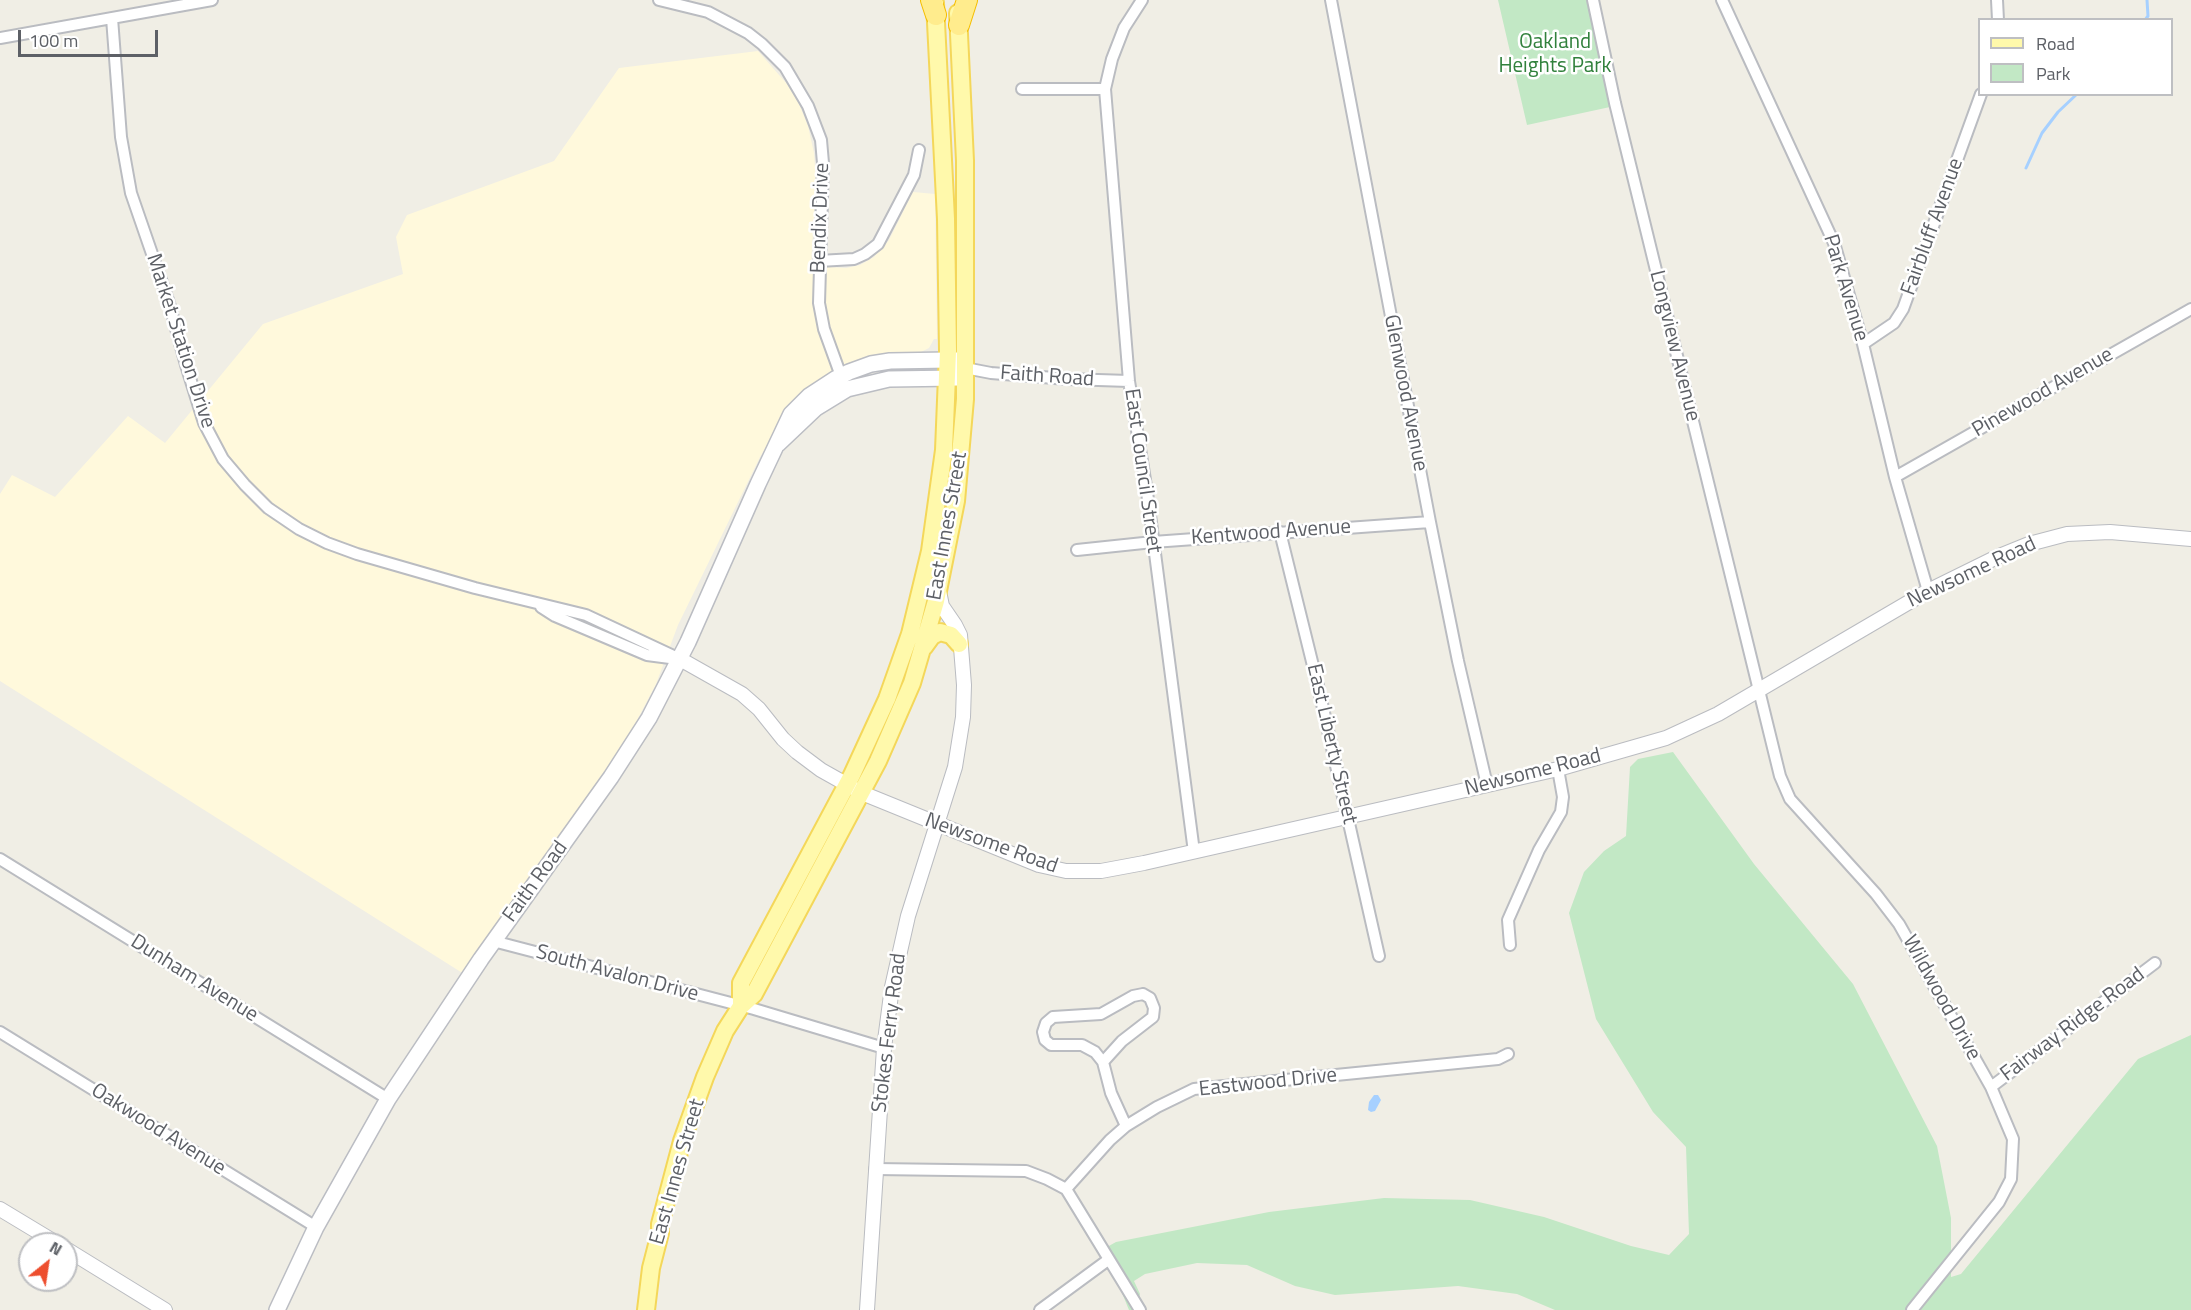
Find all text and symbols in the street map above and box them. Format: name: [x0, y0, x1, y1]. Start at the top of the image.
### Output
scale bar: [21, 18, 160, 56]
legend: [1978, 18, 2173, 96]
text: 100 m: [29, 27, 78, 54]
park label: Oakland Heights Park: [1498, 30, 1612, 80]
text: Road: [2036, 30, 2075, 57]
text: Park: [2036, 60, 2070, 87]
street label: Fairbluff Avenue: [1897, 155, 1969, 299]
street label: Bendix Drive: [806, 162, 836, 274]
street label: Park Avenue: [1817, 231, 1873, 345]
street label: Market Station Drive: [140, 251, 220, 431]
street label: Longview Avenue: [1643, 268, 1705, 424]
street label: Glenwood Avenue: [1377, 313, 1433, 473]
street label: Pinewood Avenue: [1968, 343, 2118, 443]
street label: Faith Road: [999, 361, 1095, 393]
street label: East Council Street: [1118, 387, 1166, 555]
street label: East Innes Street: [923, 450, 973, 602]
street label: Kentwood Avenue: [1190, 515, 1352, 551]
street label: Newsome Road: [1903, 532, 2041, 614]
street label: East Liberty Street: [1300, 661, 1362, 827]
street label: Newsome Road: [1462, 744, 1604, 802]
street label: Newsome Road: [921, 808, 1061, 880]
street label: Faith Road: [498, 836, 574, 928]
street label: Dunham Avenue: [126, 930, 262, 1028]
street label: Wildwood Drive: [1896, 931, 1986, 1065]
street label: South Avalon Drive: [533, 940, 701, 1008]
street label: Stokes Ferry Road: [868, 952, 912, 1114]
street label: Fairway Ridge Road: [1996, 963, 2150, 1087]
street label: Eastwood Drive: [1198, 1063, 1338, 1103]
street label: Oakwood Avenue: [86, 1079, 230, 1181]
street label: East Innes Street: [645, 1096, 711, 1248]
north arrow: [18, 1232, 78, 1292]
text: N: [45, 1235, 67, 1261]

